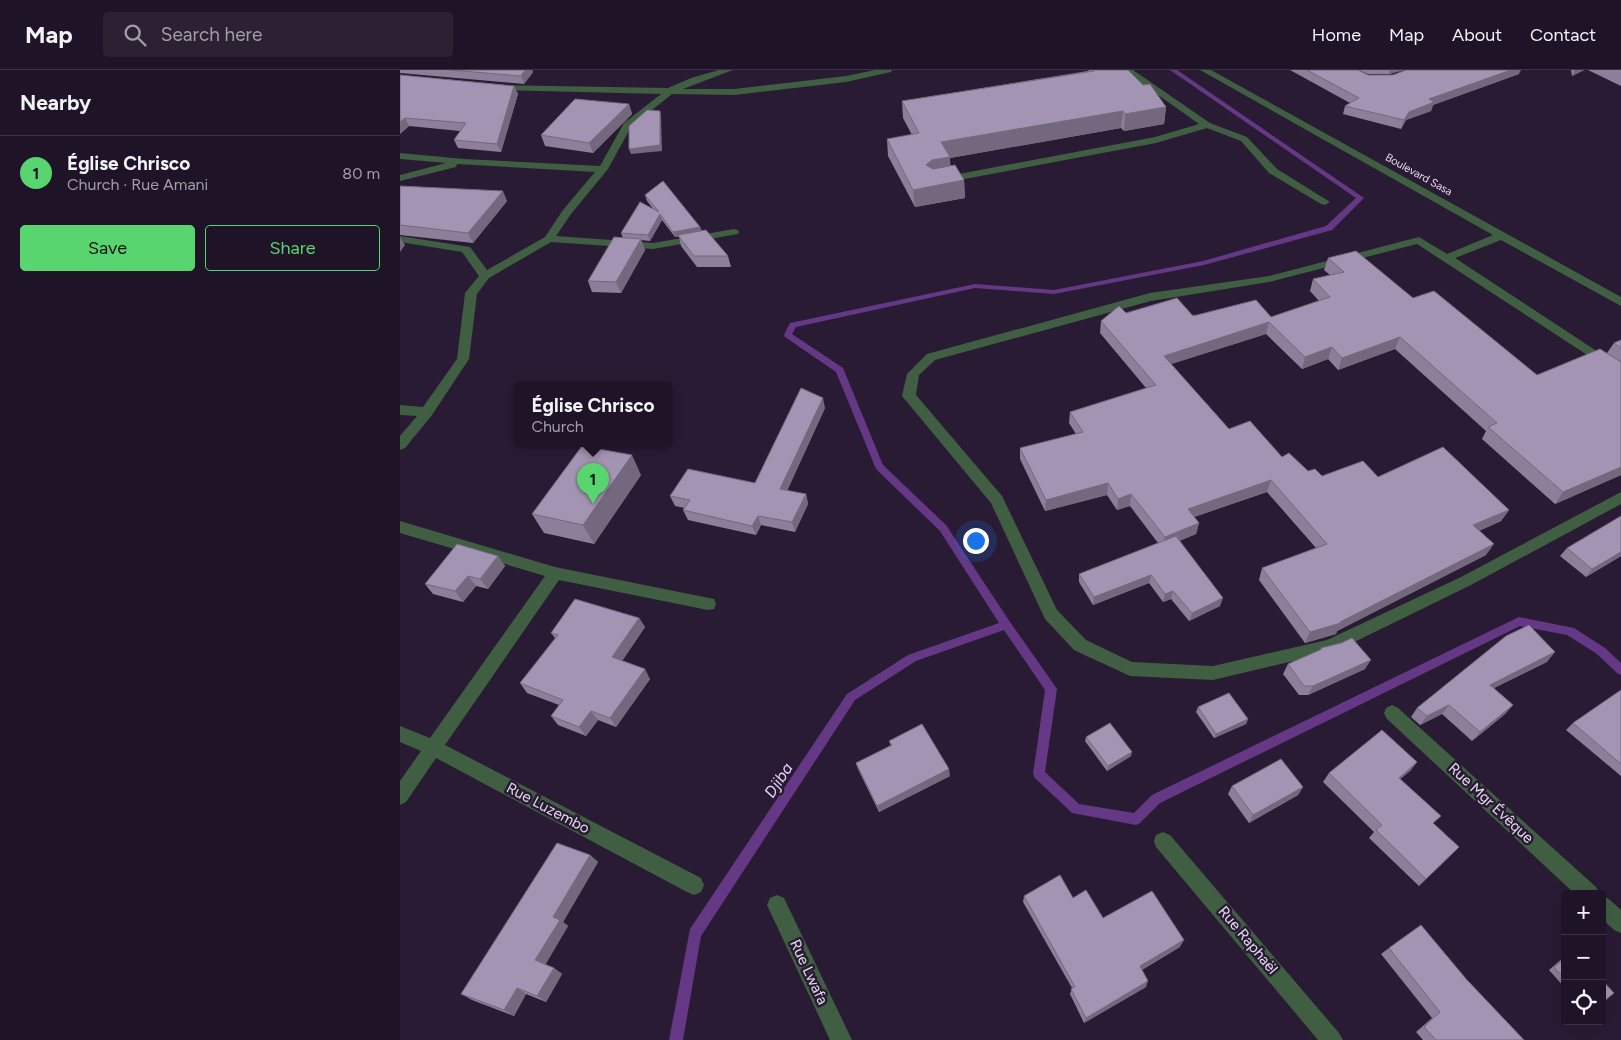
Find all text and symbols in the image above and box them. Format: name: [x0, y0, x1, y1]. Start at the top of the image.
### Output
search box: [103, 12, 453, 57]
text: Map: [25, 20, 73, 49]
icon: search: [121, 21, 149, 49]
text: Search here: [161, 23, 262, 46]
text: Home: [1312, 24, 1361, 46]
text: Map: [1389, 24, 1424, 46]
text: About: [1452, 24, 1502, 46]
text: Contact: [1530, 24, 1596, 46]
text: Nearby: [20, 90, 91, 115]
street label: Boulevard Sasa: [1383, 151, 1455, 198]
text: Église Chrisco: [67, 152, 190, 175]
text: 1: [33, 164, 39, 183]
text: 80 m: [342, 164, 380, 183]
text: Church · Rue Amani: [67, 175, 208, 194]
button: Save: [20, 225, 195, 271]
button: Share: [205, 225, 380, 271]
popup: [514, 382, 672, 447]
text: Église Chrisco: [531, 394, 655, 417]
text: Church: [531, 417, 584, 436]
pin: 1: [577, 463, 609, 504]
your location: [963, 528, 989, 554]
water label: Djiba: [760, 759, 797, 801]
street label: Rue Mgr Évêque: [1445, 759, 1537, 847]
street label: Rue Luzembo: [503, 779, 593, 838]
map controls: [1561, 890, 1606, 1025]
button: +: [1561, 890, 1606, 935]
street label: Rue Raphaël: [1214, 902, 1282, 978]
button: −: [1561, 935, 1606, 980]
street label: Rue Lwafa: [786, 937, 832, 1007]
button: locate: [1561, 980, 1606, 1025]

